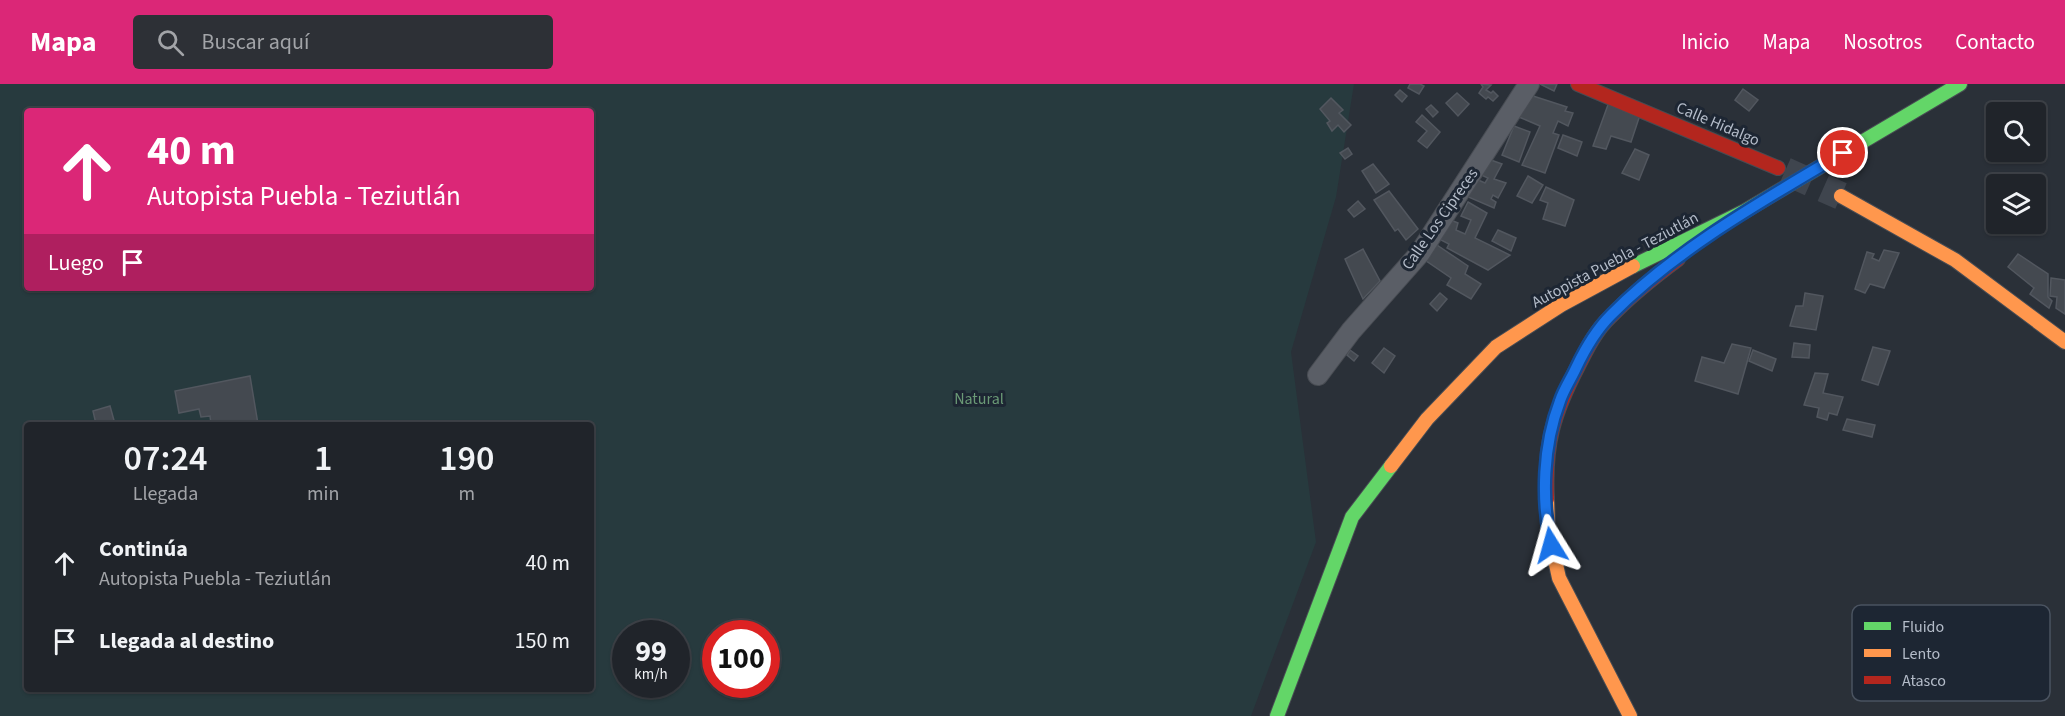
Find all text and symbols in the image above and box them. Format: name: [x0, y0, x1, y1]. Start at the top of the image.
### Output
search box: [133, 15, 553, 69]
text: Mapa: [30, 22, 97, 62]
icon: search: [154, 26, 187, 59]
text: Buscar aquí: [202, 26, 309, 58]
text: Inicio: [1681, 27, 1729, 57]
text: Mapa: [1762, 27, 1810, 57]
text: Nosotros: [1843, 27, 1922, 57]
text: Contacto: [1955, 27, 2035, 57]
street label: Calle Hidalgo: [1673, 97, 1763, 151]
map controls: [1986, 102, 2046, 234]
button: search: [1986, 102, 2046, 162]
text: 40 m: [147, 121, 236, 181]
pin: [1817, 127, 1868, 178]
icon: ahead: [48, 132, 126, 210]
icon: arrive: [1826, 136, 1859, 169]
street label: Calle Los Cipreces: [1397, 164, 1483, 274]
button: layers: [1986, 174, 2046, 234]
text: Autopista Puebla - Teziutlán: [147, 177, 461, 216]
street label: Autopista Puebla - Teziutlán: [1528, 207, 1702, 313]
icon: arrive: [116, 246, 149, 279]
text: Luego: [48, 247, 104, 279]
park label: Natural: [954, 388, 1004, 410]
text: 07:24: [124, 433, 207, 484]
text: 1: [314, 433, 332, 484]
text: 190: [439, 433, 494, 484]
text: Llegada: [133, 480, 198, 508]
text: min: [307, 480, 339, 508]
text: m: [458, 480, 475, 508]
position arrow: [1519, 513, 1583, 577]
text: Continúa: [99, 533, 188, 565]
icon: ahead: [48, 547, 81, 580]
text: 40 m: [525, 547, 570, 579]
text: Autopista Puebla - Teziutlán: [99, 565, 331, 593]
legend: [1852, 605, 2050, 701]
text: Fluido: [1902, 616, 1944, 638]
speed limit sign: 100: [702, 620, 780, 698]
icon: arrive: [48, 625, 81, 658]
text: Llegada al destino: [99, 625, 274, 657]
text: 150 m: [515, 625, 570, 657]
text: 99: [635, 630, 667, 673]
text: Lento: [1902, 643, 1940, 665]
text: km/h: [634, 664, 668, 685]
text: Atasco: [1902, 670, 1946, 692]

